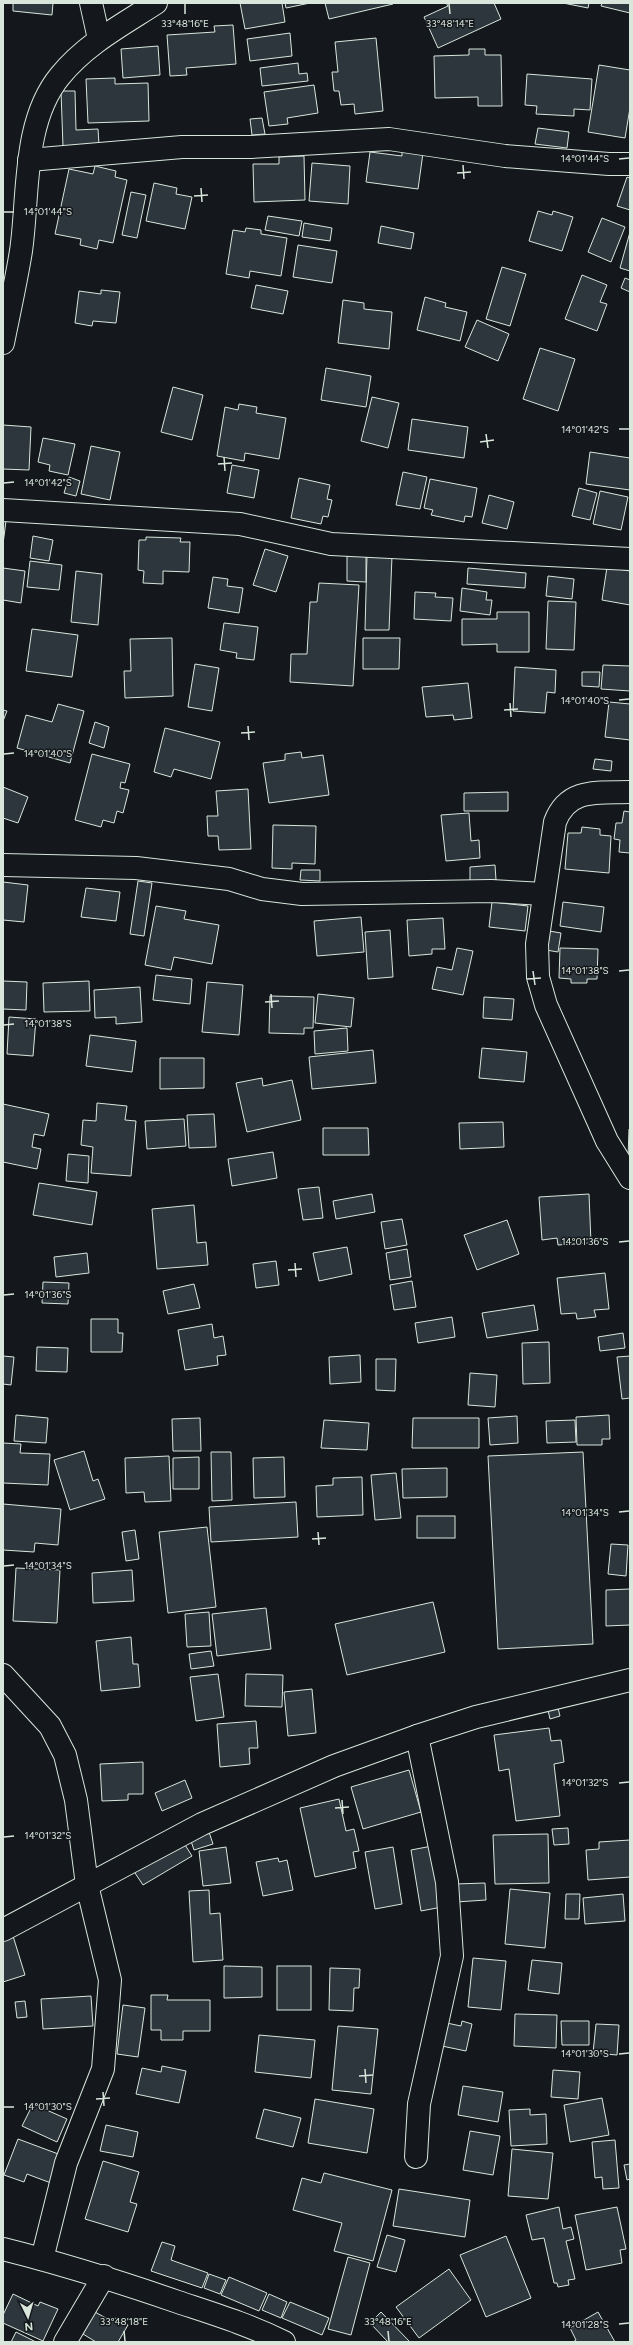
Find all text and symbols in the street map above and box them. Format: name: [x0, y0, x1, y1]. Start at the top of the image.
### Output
text: 33°48'16"E: [161, 17, 209, 30]
text: 33°48'14"E: [426, 17, 474, 30]
text: 14°01'44"S: [561, 152, 609, 165]
text: 14°01'44"S: [24, 205, 72, 218]
text: 14°01'42"S: [561, 423, 609, 436]
text: 14°01'42"S: [24, 476, 72, 489]
text: 14°01'40"S: [561, 694, 609, 707]
text: 14°01'40"S: [24, 747, 72, 760]
text: 14°01'38"S: [561, 964, 609, 977]
text: 14°01'38"S: [24, 1017, 72, 1030]
text: 14°01'36"S: [561, 1235, 609, 1248]
text: 14°01'36"S: [24, 1288, 72, 1301]
text: 14°01'34"S: [561, 1506, 609, 1519]
text: 14°01'34"S: [24, 1559, 72, 1572]
text: 14°01'32"S: [562, 1776, 608, 1789]
text: 14°01'32"S: [25, 1829, 71, 1842]
text: 14°01'30"S: [561, 2047, 609, 2060]
text: 14°01'30"S: [24, 2100, 72, 2113]
north arrow: [8, 2297, 48, 2337]
text: 33°48'18"E: [100, 2315, 148, 2328]
text: 33°48'16"E: [364, 2315, 412, 2328]
text: 14°01'28"S: [561, 2318, 609, 2331]
text: N: [24, 2320, 34, 2333]

